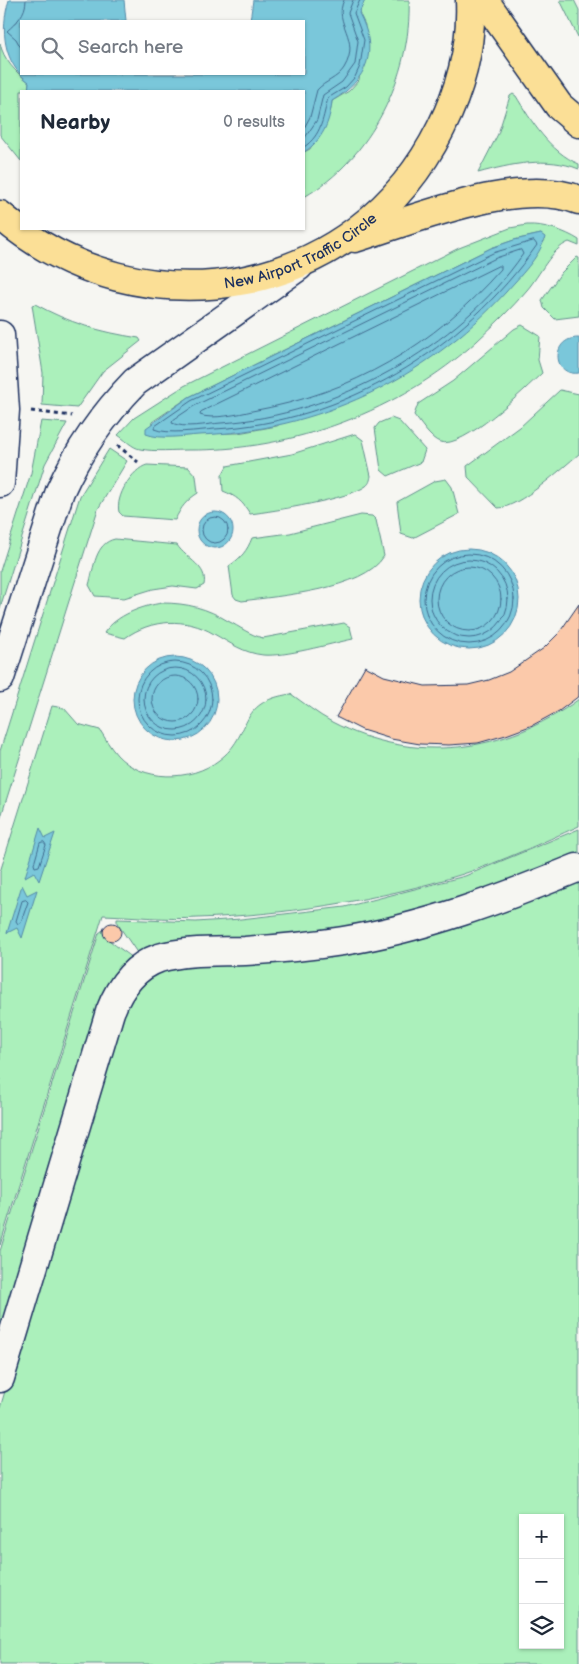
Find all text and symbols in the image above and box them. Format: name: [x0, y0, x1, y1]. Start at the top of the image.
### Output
search box: [20, 20, 305, 75]
icon: search: [38, 34, 66, 62]
text: Search here: [78, 36, 183, 59]
text: Nearby: [40, 110, 110, 135]
text: 0 results: [223, 113, 285, 132]
street label: New Airport Traffic Circle: [223, 209, 381, 294]
map controls: [519, 1514, 564, 1649]
button: +: [519, 1514, 564, 1559]
button: −: [519, 1559, 564, 1604]
button: layers: [519, 1604, 564, 1649]

